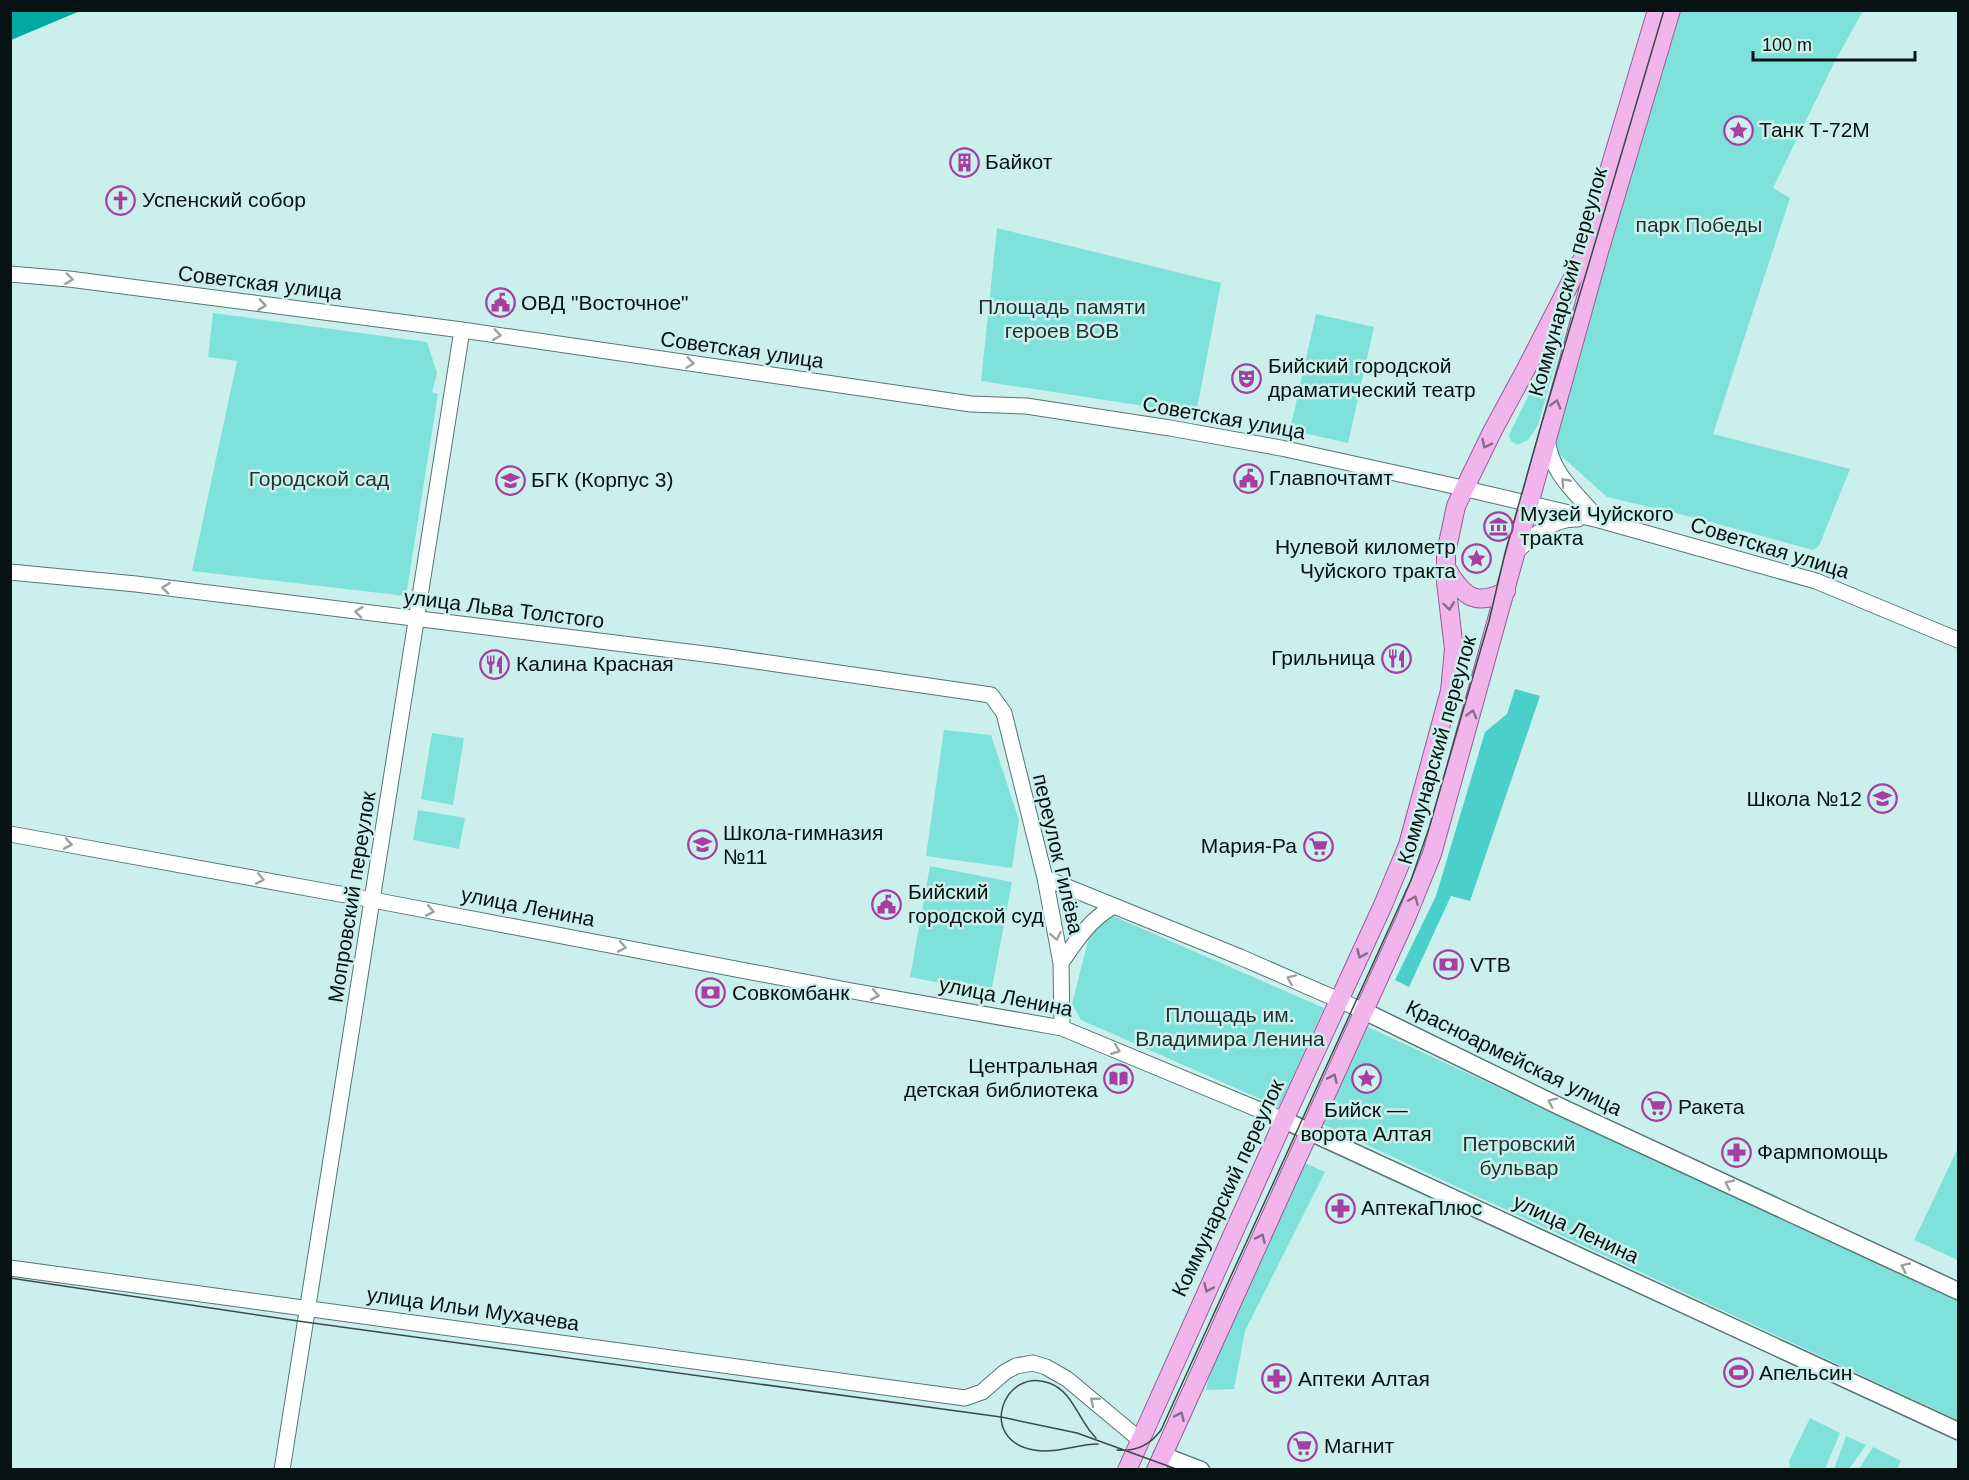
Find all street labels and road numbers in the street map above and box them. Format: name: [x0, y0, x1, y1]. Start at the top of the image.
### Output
street label: Коммунарский переулок: [1524, 164, 1611, 399]
street label: Советская улица: [177, 261, 344, 304]
street label: Советская улица: [659, 327, 826, 372]
street label: Советская улица: [1141, 392, 1308, 443]
street label: Советская улица: [1688, 512, 1853, 583]
street label: улица Льва Толстого: [402, 585, 606, 632]
street label: Коммунарский переулок: [1393, 632, 1480, 867]
street label: переулок Гилёва: [1029, 771, 1088, 937]
street label: Мопровский переулок: [323, 789, 380, 1004]
street label: улица Ленина: [459, 882, 597, 931]
street label: улица Ленина: [937, 972, 1075, 1021]
street label: Красноармейская улица: [1403, 995, 1626, 1120]
street label: Коммунарский переулок: [1167, 1075, 1288, 1300]
street label: улица Ленина: [1510, 1189, 1643, 1268]
street label: улица Ильи Мухачева: [365, 1282, 581, 1335]

